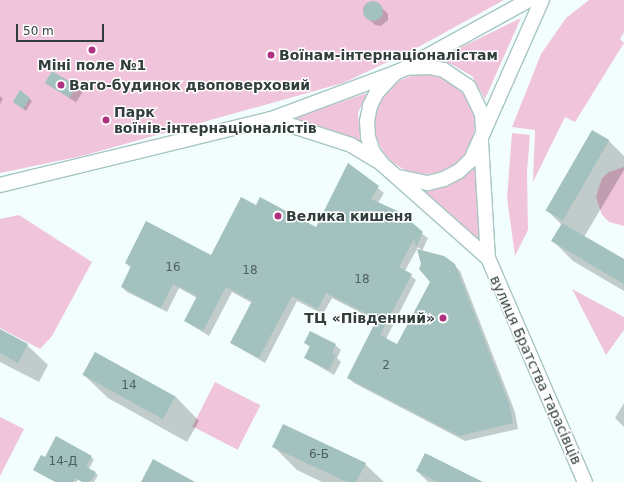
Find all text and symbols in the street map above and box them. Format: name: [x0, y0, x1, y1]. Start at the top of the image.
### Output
scale bar: [18, 16, 106, 42]
text: 50 m: [23, 24, 54, 38]
marker: Міні поле №1: [87, 45, 97, 55]
place label: Воїнам-інтернаціоналістам: [279, 47, 498, 63]
marker: Воїнам-інтернаціоналістам: [266, 50, 276, 60]
place label: Міні поле №1: [38, 57, 146, 73]
place label: Ваго-будинок двоповерховий: [69, 77, 310, 93]
marker: Ваго-будинок двоповерховий: [56, 80, 66, 90]
place label: Парк воїнів-інтернаціоналістів: [114, 104, 317, 136]
marker: Парк воїнів-інтернаціоналістів: [101, 115, 111, 125]
place label: Велика кишеня: [286, 208, 412, 224]
marker: Велика кишеня: [273, 211, 283, 221]
house number: 16: [165, 261, 181, 275]
house number: 18: [242, 264, 258, 278]
house number: 18: [354, 273, 370, 287]
street label: вулиця Братства тарасівців: [487, 273, 585, 467]
place label: ТЦ «Південний»: [304, 310, 435, 326]
marker: ТЦ «Південний»: [438, 313, 448, 323]
house number: 2: [382, 359, 390, 373]
house number: 14: [121, 379, 137, 393]
house number: 6-Б: [309, 448, 329, 462]
house number: 14-Д: [49, 455, 77, 469]

